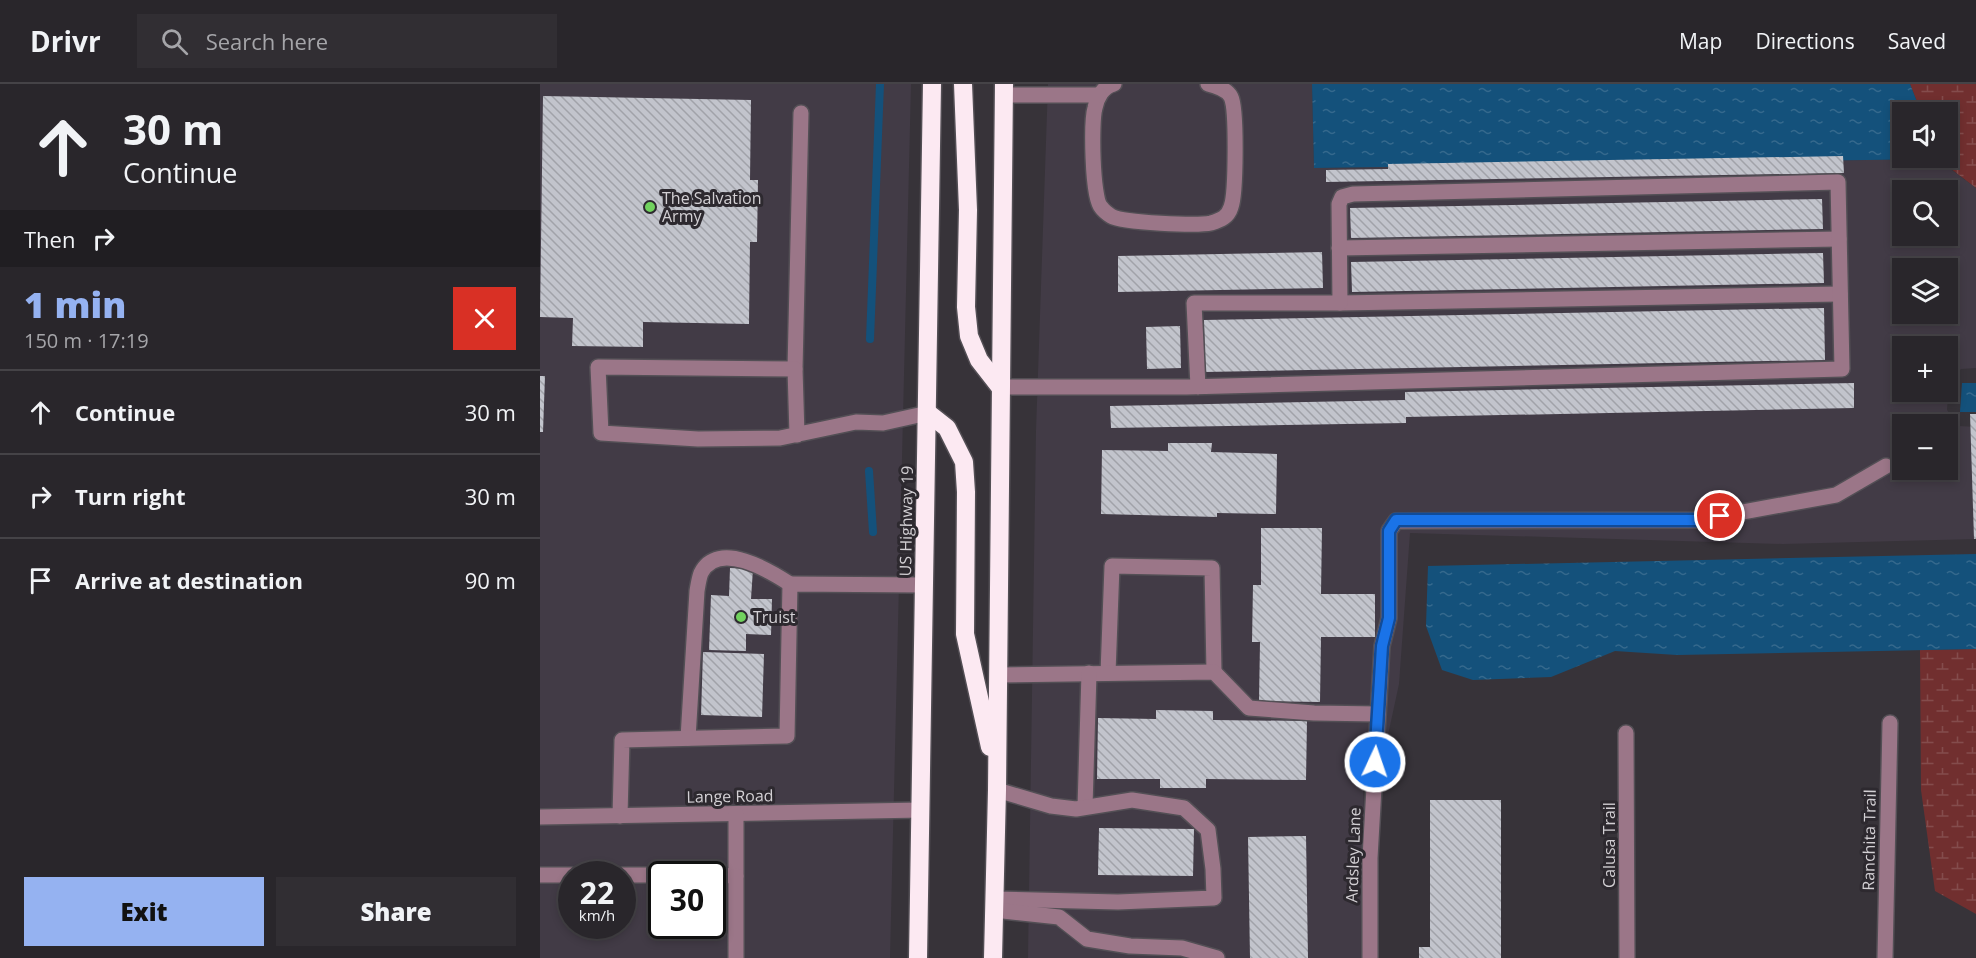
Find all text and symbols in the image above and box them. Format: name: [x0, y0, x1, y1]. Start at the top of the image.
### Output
search box: [137, 14, 557, 68]
text: Drivr: [30, 22, 101, 60]
icon: search: [158, 25, 191, 58]
text: Search here: [206, 26, 328, 56]
text: Map: [1679, 27, 1722, 55]
text: Directions: [1755, 27, 1855, 55]
text: Saved: [1888, 27, 1946, 55]
text: 30 m: [123, 100, 223, 157]
map controls: [1892, 102, 1958, 480]
button: sound: [1892, 102, 1958, 168]
icon: ahead: [24, 108, 102, 186]
text: Continue: [123, 154, 238, 191]
button: search: [1892, 180, 1958, 246]
place label: The Salvation Army: [662, 187, 762, 227]
marker: The Salvation Army: [643, 200, 657, 214]
icon: right: [87, 222, 120, 255]
text: Then: [24, 224, 75, 254]
button: layers: [1892, 258, 1958, 324]
text: 1 min: [24, 280, 126, 329]
button: close: [453, 287, 516, 350]
text: 150 m · 17:19: [24, 327, 149, 354]
button: +: [1892, 336, 1958, 402]
icon: ahead: [24, 396, 57, 429]
text: Continue: [75, 397, 175, 427]
text: 30 m: [465, 397, 516, 427]
button: −: [1892, 414, 1958, 480]
street label: US Highway 19: [894, 465, 918, 577]
icon: right: [24, 480, 57, 513]
text: Turn right: [75, 481, 186, 511]
text: 30 m: [465, 481, 516, 511]
pin: [1694, 490, 1745, 541]
icon: arrive: [1703, 499, 1736, 532]
icon: arrive: [24, 564, 57, 597]
text: Arrive at destination: [75, 565, 303, 595]
text: 90 m: [465, 565, 516, 595]
place label: Truist: [753, 606, 796, 628]
marker: Truist: [734, 610, 748, 624]
position arrow: [1343, 730, 1407, 794]
street label: Lange Road: [686, 784, 774, 808]
street label: Ranchita Trail: [1857, 789, 1881, 891]
street label: Calusa Trail: [1598, 802, 1620, 888]
street label: Ardsley Lane: [1340, 807, 1366, 903]
speed limit sign: 30: [648, 861, 726, 939]
text: 22: [580, 872, 614, 913]
button: Exit: [24, 877, 264, 946]
button: Share: [276, 877, 516, 946]
text: km/h: [579, 905, 615, 925]

